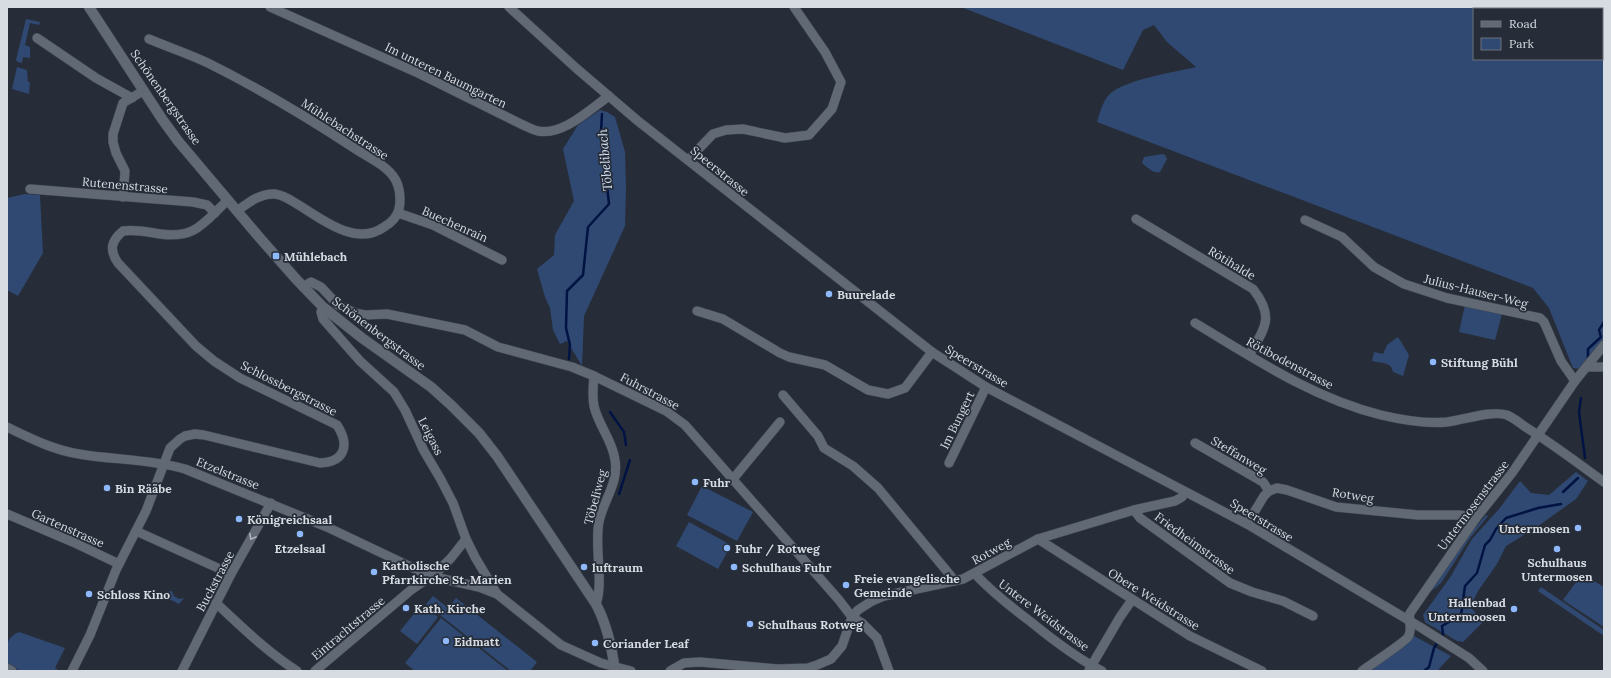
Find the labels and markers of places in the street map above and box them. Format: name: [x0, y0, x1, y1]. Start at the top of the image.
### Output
place label: Mühlebach: [284, 249, 348, 264]
marker: Mühlebach: [271, 251, 281, 261]
place label: Buurelade: [837, 287, 896, 302]
marker: Buurelade: [824, 289, 834, 299]
place label: Stiftung Bühl: [1441, 355, 1518, 370]
marker: Stiftung Bühl: [1428, 357, 1438, 367]
place label: Fuhr: [703, 475, 731, 490]
marker: Fuhr: [690, 477, 700, 487]
place label: Bin Rääbe: [115, 481, 172, 496]
marker: Bin Rääbe: [102, 483, 112, 493]
place label: Königreichsaal: [247, 512, 332, 527]
marker: Königreichsaal: [234, 514, 244, 524]
place label: Untermosen: [1499, 521, 1570, 536]
marker: Untermosen: [1573, 523, 1583, 533]
marker: Etzelsaal: [295, 529, 305, 539]
place label: Etzelsaal: [275, 541, 326, 556]
place label: Fuhr / Rotweg: [735, 541, 821, 557]
marker: Fuhr / Rotweg: [722, 543, 732, 553]
marker: Schulhaus Untermosen: [1552, 544, 1562, 554]
place label: Schulhaus Untermosen: [1521, 555, 1593, 584]
place label: Katholische Pfarrkirche St. Marien: [382, 558, 512, 587]
place label: luftraum: [592, 560, 643, 575]
place label: Schulhaus Fuhr: [742, 560, 832, 575]
marker: luftraum: [579, 562, 589, 572]
marker: Schulhaus Fuhr: [729, 562, 739, 572]
marker: Katholische Pfarrkirche St. Marien: [369, 567, 379, 577]
place label: Freie evangelische Gemeinde: [854, 571, 960, 600]
marker: Freie evangelische Gemeinde: [841, 580, 851, 590]
place label: Schloss Kino: [97, 587, 170, 602]
marker: Schloss Kino: [84, 589, 94, 599]
place label: Hallenbad Untermoosen: [1428, 595, 1506, 624]
place label: Kath. Kirche: [414, 601, 486, 616]
marker: Kath. Kirche: [401, 603, 411, 613]
marker: Hallenbad Untermoosen: [1509, 604, 1519, 614]
place label: Schulhaus Rotweg: [758, 617, 864, 632]
marker: Schulhaus Rotweg: [745, 619, 755, 629]
place label: Eidmatt: [454, 634, 501, 649]
marker: Eidmatt: [441, 636, 451, 646]
place label: Coriander Leaf: [603, 636, 690, 651]
marker: Coriander Leaf: [590, 638, 600, 648]

